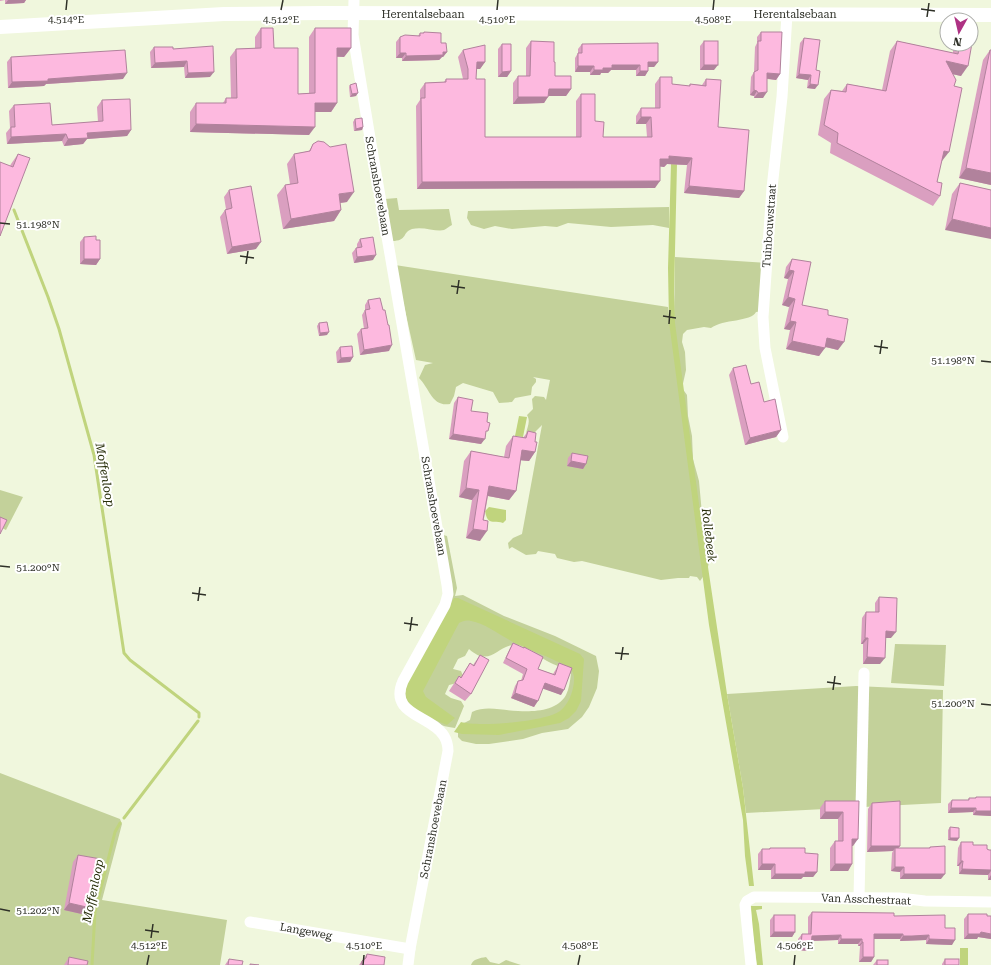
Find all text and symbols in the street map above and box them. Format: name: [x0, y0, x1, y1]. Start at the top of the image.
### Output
street label: Herentalsebaan: [381, 8, 465, 21]
street label: Herentalsebaan: [753, 8, 837, 21]
north arrow: [939, 12, 979, 52]
text: 4.514°E: [48, 14, 84, 25]
text: 4.512°E: [263, 14, 299, 25]
text: 4.510°E: [479, 14, 515, 25]
text: 4.508°E: [695, 14, 731, 25]
text: N: [952, 34, 963, 48]
street label: Schranshoevebaan: [362, 135, 393, 237]
street label: Tuinbouwstraat: [760, 184, 779, 268]
text: 51.198°N: [16, 219, 60, 230]
text: 51.198°N: [931, 355, 975, 366]
water label: Moffenloop: [92, 441, 118, 508]
street label: Schranshoevebaan: [418, 455, 449, 557]
water label: Rollebeek: [699, 506, 719, 563]
text: 51.200°N: [16, 562, 60, 573]
text: 51.200°N: [931, 698, 975, 709]
street label: Schranshoevebaan: [417, 778, 449, 880]
water label: Moffenloop: [79, 858, 107, 925]
street label: Van Asschestraat: [821, 891, 911, 908]
text: 51.202°N: [16, 905, 60, 916]
street label: Langeweg: [279, 920, 334, 943]
text: 4.512°E: [131, 940, 167, 951]
text: 4.510°E: [346, 940, 382, 951]
text: 4.508°E: [562, 940, 598, 951]
text: 4.506°E: [777, 940, 813, 951]

